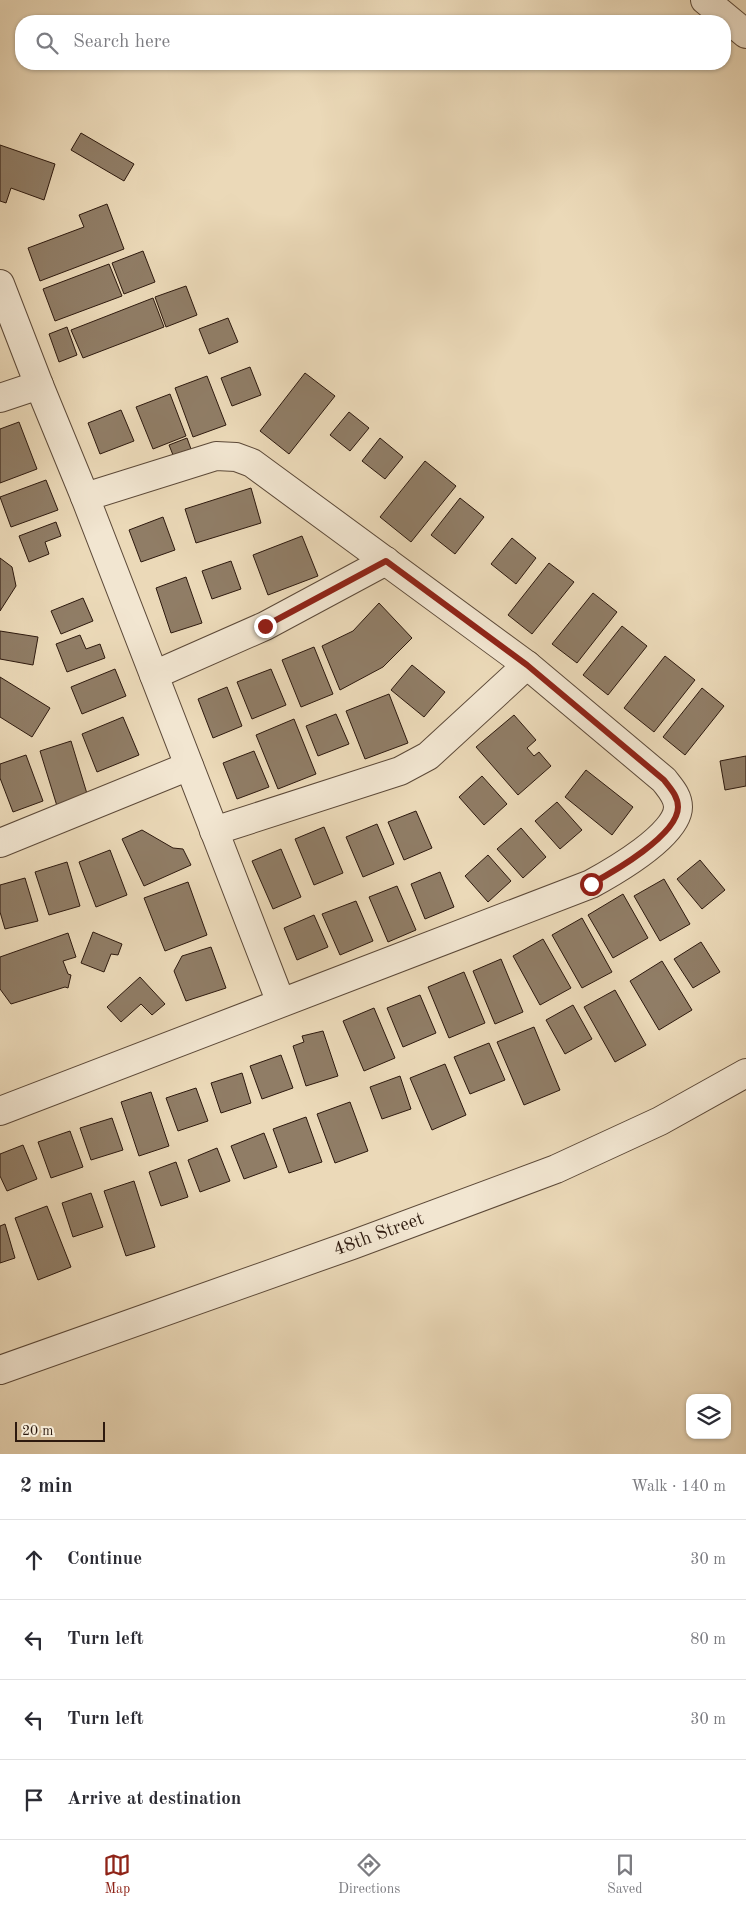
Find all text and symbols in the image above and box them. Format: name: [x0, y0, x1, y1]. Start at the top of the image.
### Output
search box: [15, 15, 731, 70]
icon: search: [33, 29, 61, 57]
text: Search here: [73, 33, 170, 52]
route end: [254, 615, 277, 638]
route start: [580, 873, 603, 896]
street label: 48th Street: [331, 1210, 427, 1260]
map controls: [686, 1394, 731, 1439]
button: layers: [686, 1394, 731, 1439]
scale bar: [15, 1419, 105, 1442]
text: 20 m: [22, 1424, 53, 1438]
text: 2 min: [20, 1476, 73, 1497]
text: Walk · 140 m: [631, 1479, 726, 1495]
icon: ahead: [20, 1546, 48, 1574]
text: Continue: [67, 1550, 142, 1569]
text: 30 m: [690, 1552, 726, 1568]
icon: left: [20, 1626, 48, 1654]
text: Turn left: [67, 1630, 144, 1649]
text: 80 m: [690, 1632, 726, 1648]
icon: left: [20, 1706, 48, 1734]
text: Turn left: [67, 1710, 144, 1729]
text: 30 m: [690, 1712, 726, 1728]
icon: arrive: [20, 1786, 48, 1814]
text: Arrive at destination: [67, 1790, 241, 1809]
tab: Map: [103, 1851, 131, 1898]
tab: Directions: [338, 1851, 400, 1898]
tab: Saved: [607, 1851, 643, 1898]

